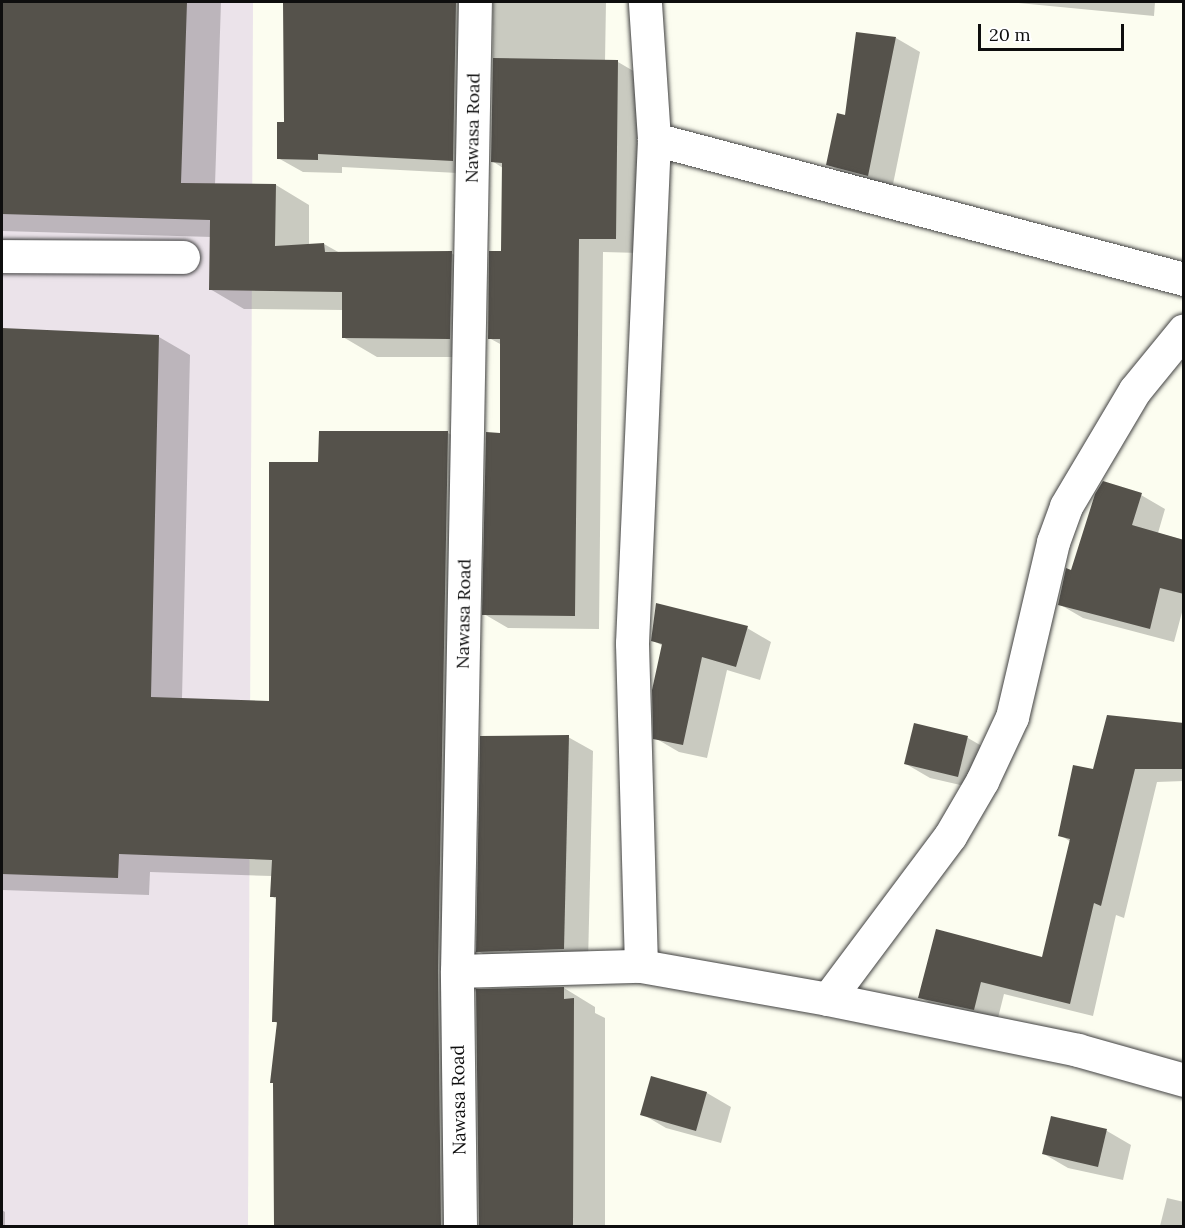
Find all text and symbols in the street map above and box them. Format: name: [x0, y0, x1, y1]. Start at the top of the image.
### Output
scale bar: [981, 12, 1126, 50]
text: 20 m: [989, 23, 1031, 46]
street label: Nawasa Road: [461, 73, 485, 183]
street label: Nawasa Road: [452, 559, 476, 669]
street label: Nawasa Road: [447, 1045, 471, 1155]

